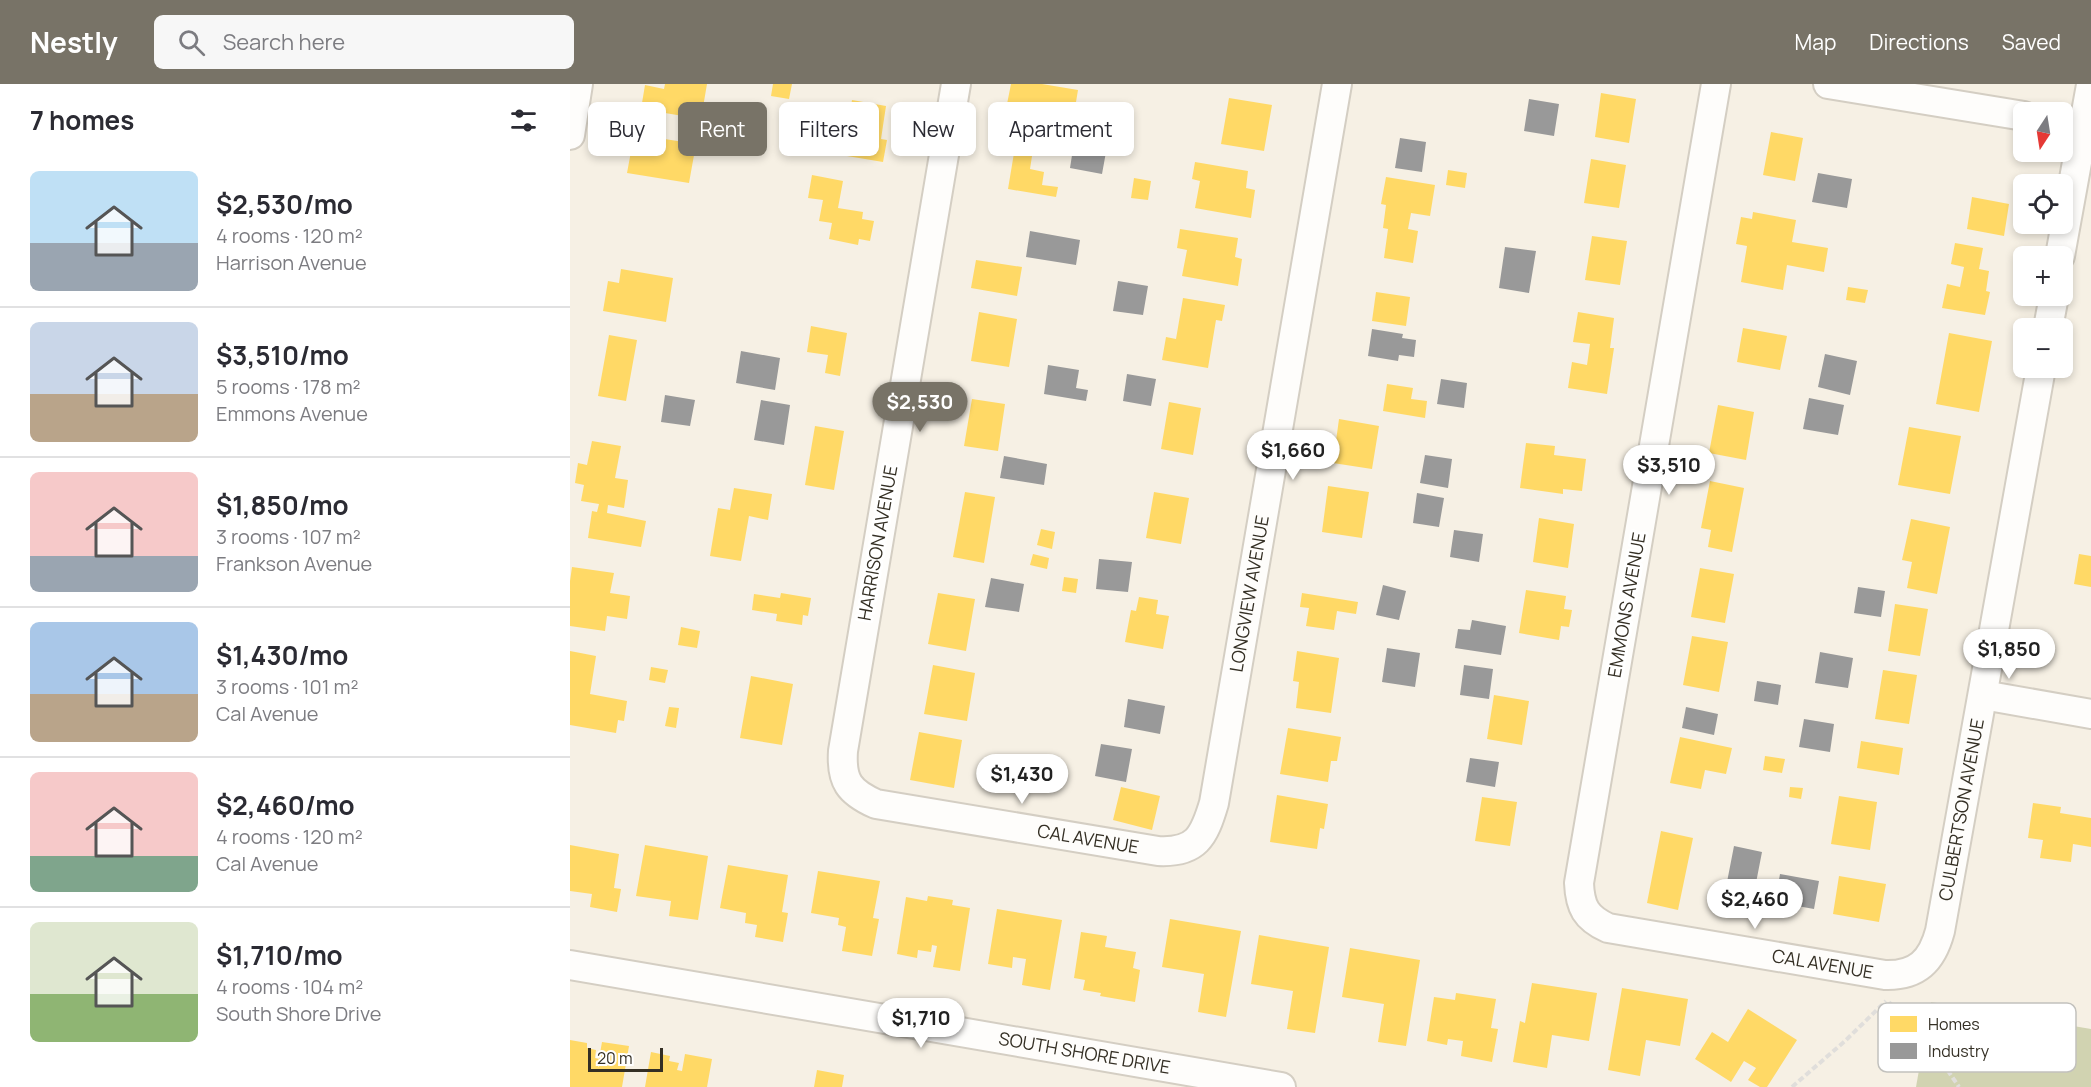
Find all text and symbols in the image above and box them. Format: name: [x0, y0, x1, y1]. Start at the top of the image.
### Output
search box: [154, 15, 574, 69]
text: Nestly: [30, 23, 118, 61]
icon: search: [175, 26, 208, 59]
text: Search here: [223, 27, 345, 57]
text: Map: [1795, 28, 1836, 56]
text: Directions: [1869, 28, 1969, 56]
text: Saved: [2002, 28, 2061, 56]
text: 7 homes: [30, 102, 134, 138]
chip: Buy: [588, 102, 666, 156]
chip: Rent: [678, 102, 767, 156]
chip: Filters: [779, 102, 879, 156]
chip: New: [891, 102, 976, 156]
chip: Apartment: [988, 102, 1134, 156]
north arrow: [2013, 102, 2073, 162]
map controls: [2013, 102, 2073, 378]
icon: filters: [507, 104, 540, 137]
button: locate: [2013, 174, 2073, 234]
text: $2,530/mo: [216, 186, 353, 222]
icon: home: [78, 195, 150, 267]
text: 4 rooms · 120 m²: [216, 222, 363, 249]
button: +: [2013, 246, 2073, 306]
text: Harrison Avenue: [216, 249, 367, 276]
button: −: [2013, 318, 2073, 378]
text: $3,510/mo: [216, 337, 349, 373]
icon: home: [78, 346, 150, 418]
text: 5 rooms · 178 m²: [216, 373, 361, 400]
pin: $2,530: [871, 382, 969, 433]
text: $2,530: [886, 388, 954, 415]
text: Emmons Avenue: [216, 400, 368, 427]
pin: $1,660: [1244, 430, 1342, 481]
text: $1,660: [1261, 436, 1325, 463]
pin: $3,510: [1620, 445, 1718, 496]
text: $3,510: [1637, 451, 1701, 478]
street label: HARRISON AVENUE: [852, 463, 902, 622]
text: $1,850/mo: [216, 487, 349, 523]
icon: home: [78, 496, 150, 568]
street label: LONGVIEW AVENUE: [1224, 513, 1274, 674]
text: 3 rooms · 107 m²: [216, 523, 361, 550]
street label: EMMONS AVENUE: [1601, 530, 1651, 679]
text: Frankson Avenue: [216, 550, 372, 577]
pin: $1,850: [1960, 629, 2058, 680]
text: $1,850: [1977, 635, 2041, 662]
text: $1,430/mo: [216, 637, 348, 673]
icon: home: [78, 646, 150, 718]
text: 3 rooms · 101 m²: [216, 673, 358, 700]
text: Cal Avenue: [216, 700, 319, 727]
street label: CULBERTSON AVENUE: [1933, 717, 1989, 903]
pin: $1,430: [973, 754, 1071, 805]
text: $1,430: [990, 760, 1054, 787]
text: $2,460/mo: [216, 787, 355, 823]
icon: home: [78, 796, 150, 868]
street label: CAL AVENUE: [1036, 818, 1141, 859]
text: 4 rooms · 120 m²: [216, 823, 363, 850]
text: Cal Avenue: [216, 850, 319, 877]
pin: $2,460: [1706, 879, 1804, 930]
text: $2,460: [1721, 885, 1789, 912]
text: $1,710/mo: [216, 937, 343, 973]
street label: CAL AVENUE: [1770, 943, 1875, 984]
icon: home: [78, 946, 150, 1018]
text: 4 rooms · 104 m²: [216, 973, 363, 1000]
pin: $1,710: [872, 998, 970, 1049]
text: South Shore Drive: [216, 1000, 381, 1027]
legend: [1878, 1003, 2076, 1072]
text: $1,710: [891, 1004, 951, 1031]
text: Homes: [1928, 1013, 1980, 1035]
street label: SOUTH SHORE DRIVE: [997, 1026, 1172, 1079]
text: Industry: [1928, 1040, 1990, 1062]
scale bar: [588, 1045, 663, 1072]
text: 20 m: [597, 1047, 633, 1069]

